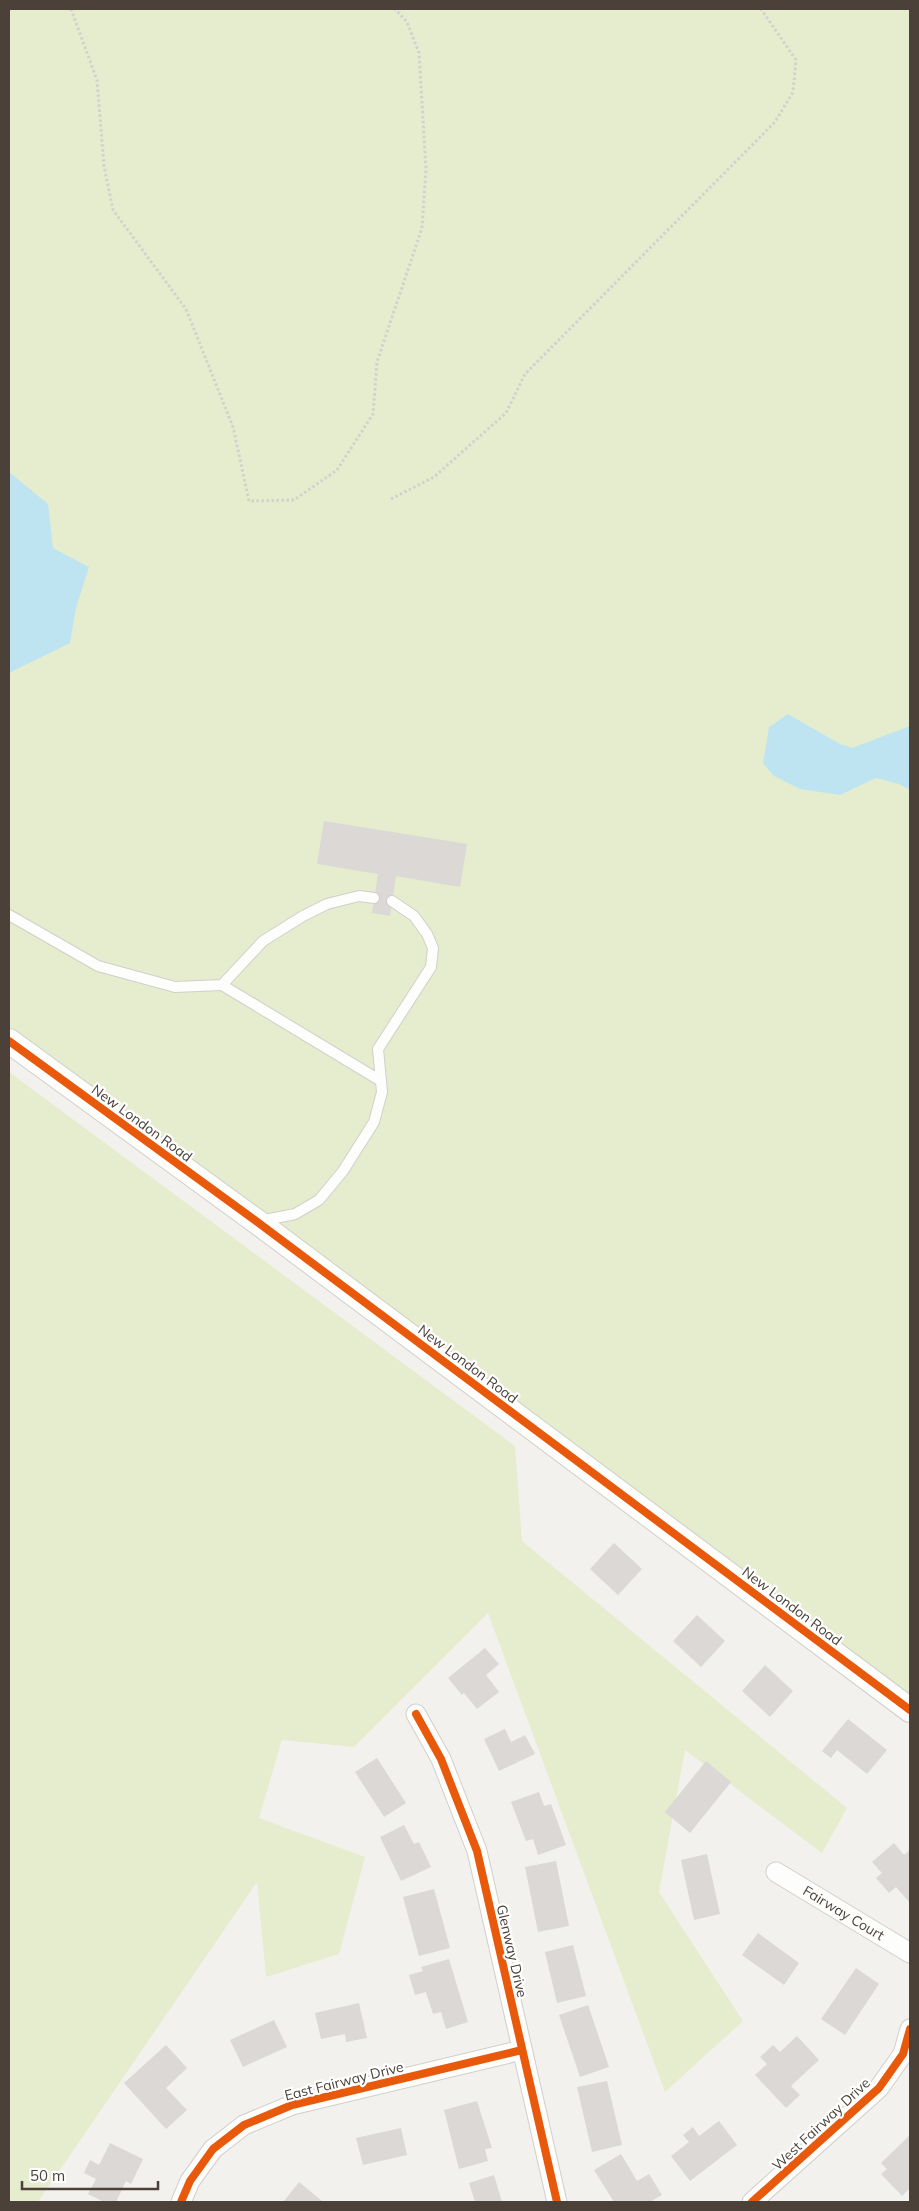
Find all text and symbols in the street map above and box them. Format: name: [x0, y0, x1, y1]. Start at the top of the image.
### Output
street label: New London Road: [88, 1080, 196, 1166]
street label: New London Road: [415, 1321, 521, 1407]
street label: New London Road: [739, 1563, 845, 1649]
street label: Fairway Court: [800, 1881, 888, 1944]
street label: Glenway Drive: [493, 1903, 531, 1999]
street label: East Fairway Drive: [283, 2058, 405, 2104]
street label: West Fairway Drive: [768, 2074, 874, 2174]
scale bar: [22, 2158, 159, 2190]
text: 50 m: [30, 2166, 65, 2185]

